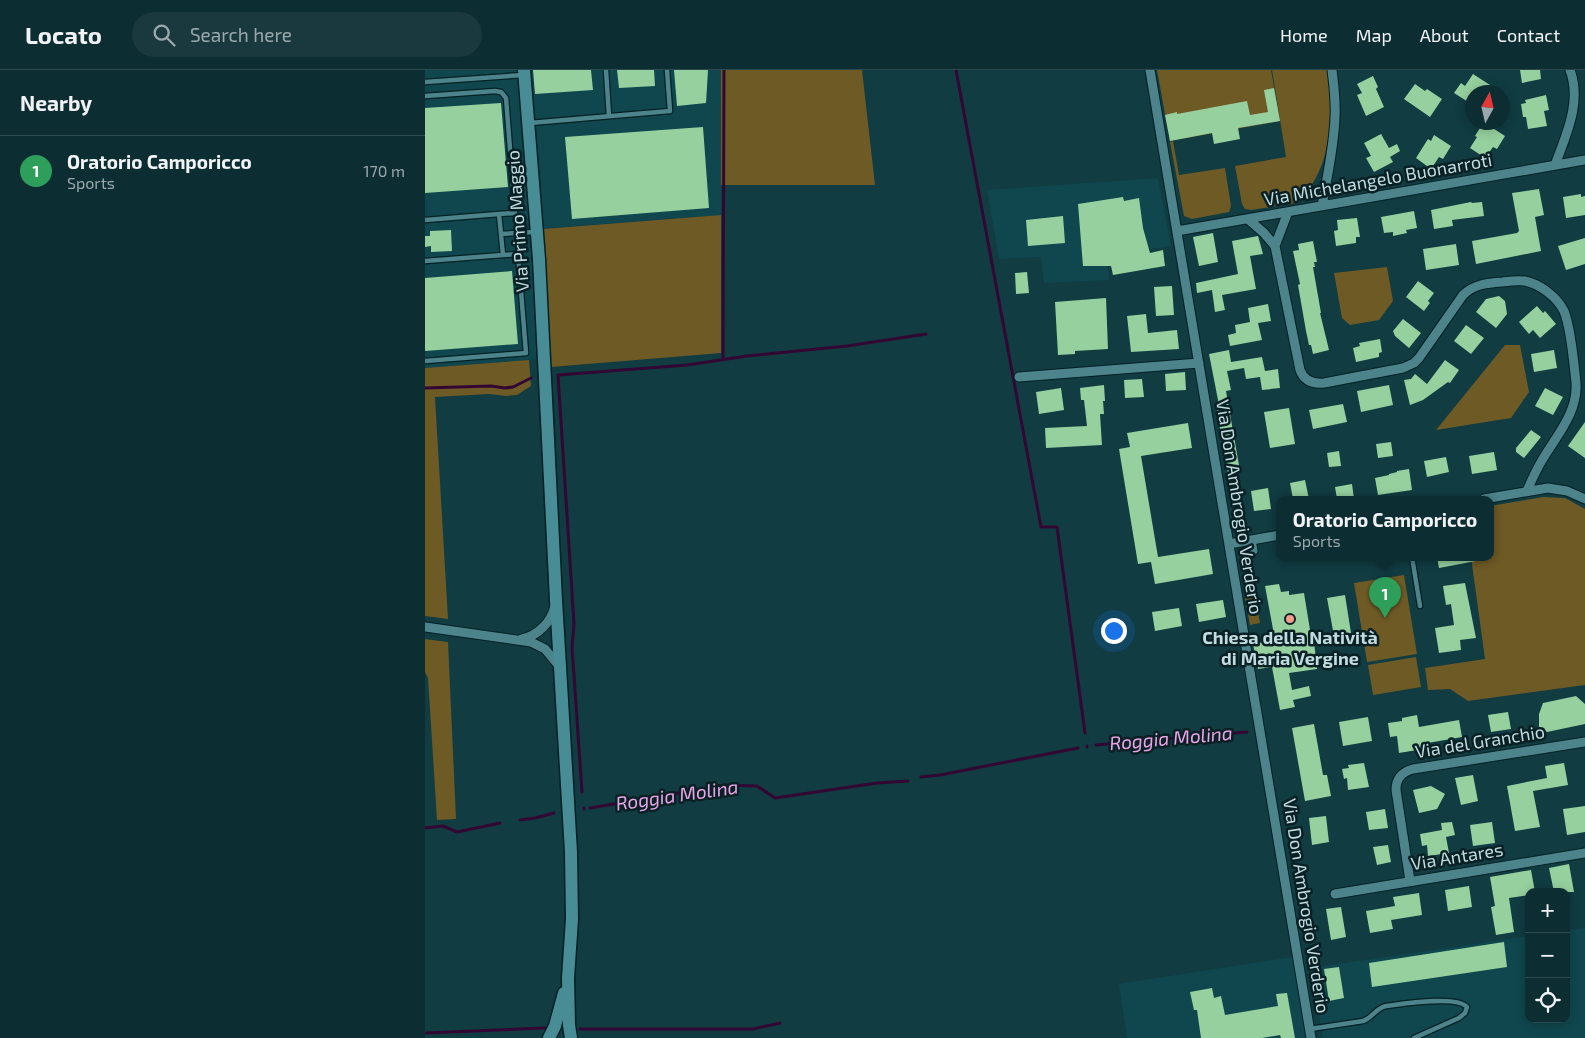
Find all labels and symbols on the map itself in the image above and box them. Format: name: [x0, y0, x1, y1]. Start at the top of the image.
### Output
north arrow: [1465, 85, 1510, 130]
street label: Via Michelangelo Buonarroti: [1262, 148, 1494, 210]
street label: Via Primo Maggio: [501, 149, 533, 293]
street label: Via Don Ambrogio Verderio: [1212, 398, 1268, 616]
pin: 1: [1369, 577, 1401, 618]
marker: Chiesa della Natività di Maria Vergine: [1284, 613, 1296, 625]
your location: [1101, 618, 1127, 644]
place label: Chiesa della Natività di Maria Vergine: [1202, 626, 1378, 669]
street label: Via del Granchio: [1413, 720, 1546, 762]
water label: Roggia Molina: [1108, 721, 1233, 754]
water label: Roggia Molina: [614, 775, 740, 814]
street label: Via Don Ambrogio Verderio: [1279, 797, 1335, 1015]
street label: Via Antares: [1409, 838, 1505, 874]

